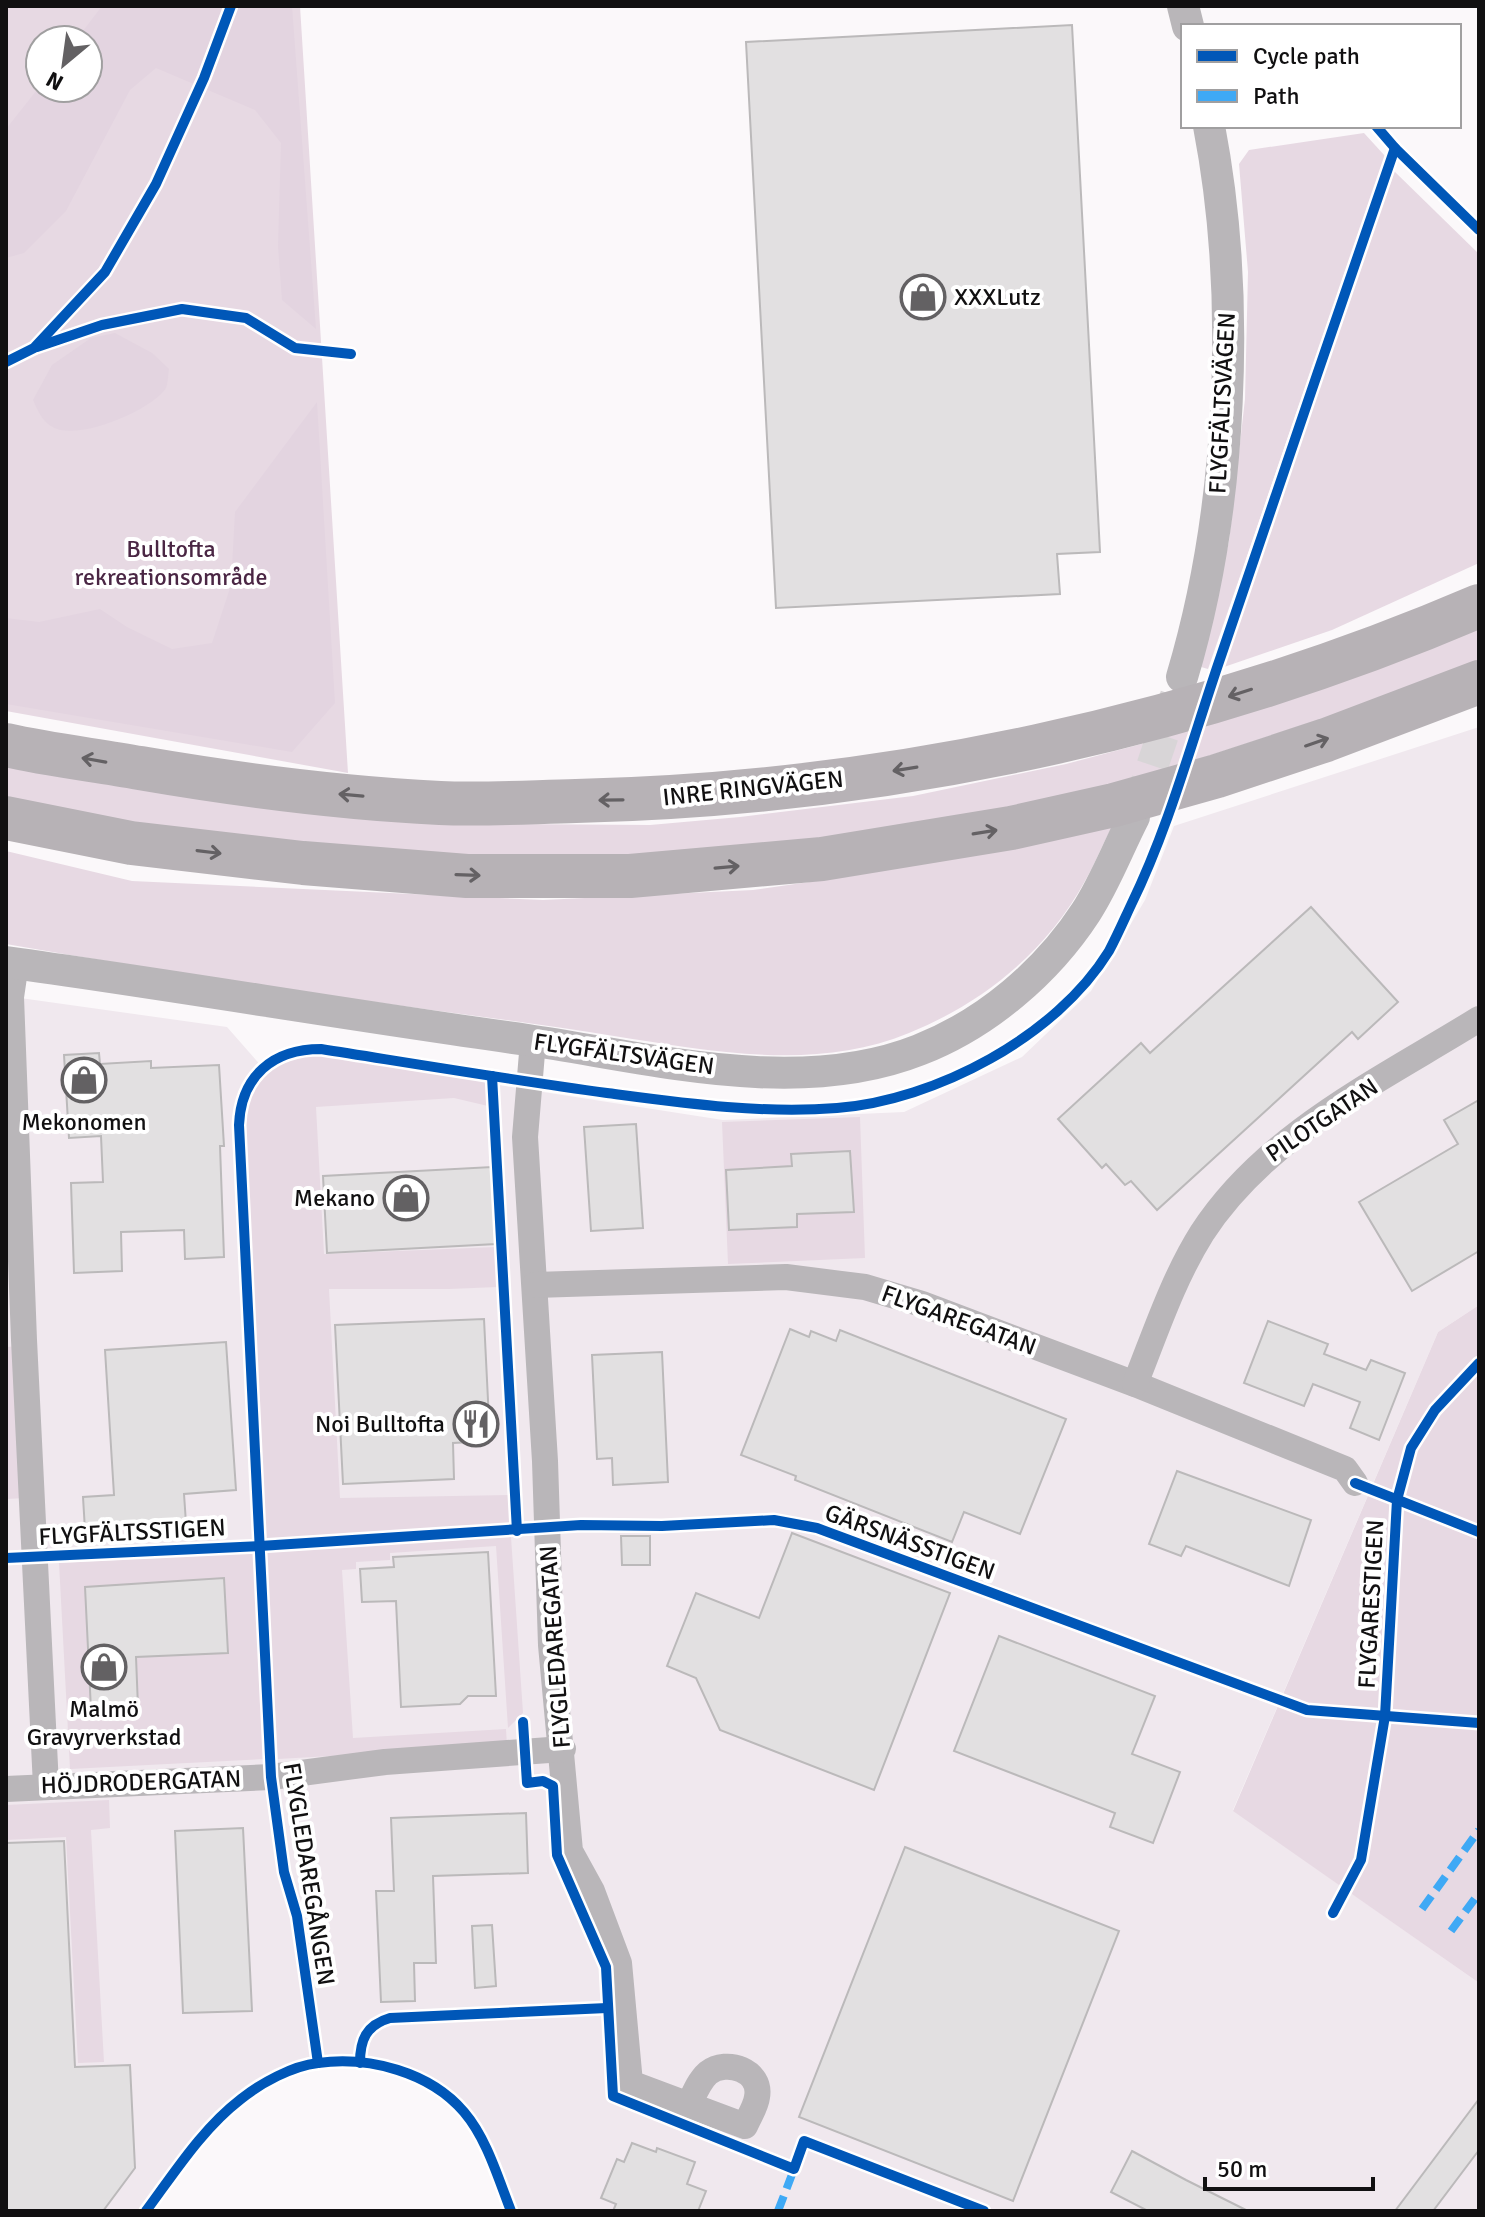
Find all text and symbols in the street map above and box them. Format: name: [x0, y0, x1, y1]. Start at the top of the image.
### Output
north arrow: [24, 24, 104, 104]
legend: [1181, 24, 1461, 128]
text: Cycle path: [1253, 41, 1360, 71]
text: N: [41, 66, 68, 97]
text: Path: [1253, 81, 1299, 111]
shop icon: XXXLutz: [899, 273, 947, 321]
place label: XXXLutz: [954, 282, 1041, 312]
street label: FLYGFÄLTSVÄGEN: [1202, 311, 1242, 495]
park label: Bulltofta rekreationsområde: [75, 534, 267, 592]
one-way arrow: [1228, 687, 1253, 701]
one-way arrow: [1304, 734, 1329, 749]
one-way arrow: [81, 752, 107, 767]
one-way arrow: [893, 762, 918, 777]
street label: INRE RINGVÄGEN: [661, 764, 845, 812]
one-way arrow: [338, 787, 365, 802]
one-way arrow: [598, 793, 625, 808]
one-way arrow: [972, 824, 997, 839]
one-way arrow: [195, 845, 222, 860]
one-way arrow: [713, 859, 740, 874]
one-way arrow: [454, 868, 481, 883]
street label: FLYGFÄLTSVÄGEN: [532, 1026, 716, 1082]
shop icon: Mekonomen: [60, 1056, 108, 1104]
street label: PILOTGATAN: [1260, 1072, 1384, 1168]
place label: Mekonomen: [21, 1107, 147, 1137]
shop icon: Mekano: [382, 1174, 430, 1222]
place label: Mekano: [294, 1183, 375, 1213]
street label: FLYGAREGATAN: [878, 1278, 1040, 1362]
restaurant icon: Noi Bulltofta: [452, 1400, 500, 1448]
place label: Noi Bulltofta: [315, 1409, 445, 1439]
street label: GÄRSNÄSSTIGEN: [821, 1497, 999, 1587]
street label: FLYGFÄLTSSTIGEN: [38, 1512, 226, 1552]
street label: FLYGARESTIGEN: [1352, 1519, 1390, 1689]
street label: FLYGLEDAREGATAN: [533, 1545, 577, 1749]
shop icon: Malmö Gravyrverkstad: [80, 1643, 128, 1691]
place label: Malmö Gravyrverkstad: [27, 1694, 181, 1752]
street label: FLYGLEDAREGÅNGEN: [277, 1760, 341, 1988]
street label: HÖJDRODERGATAN: [40, 1764, 242, 1800]
scale bar: [1205, 2141, 1373, 2191]
text: 50 m: [1217, 2154, 1267, 2184]

